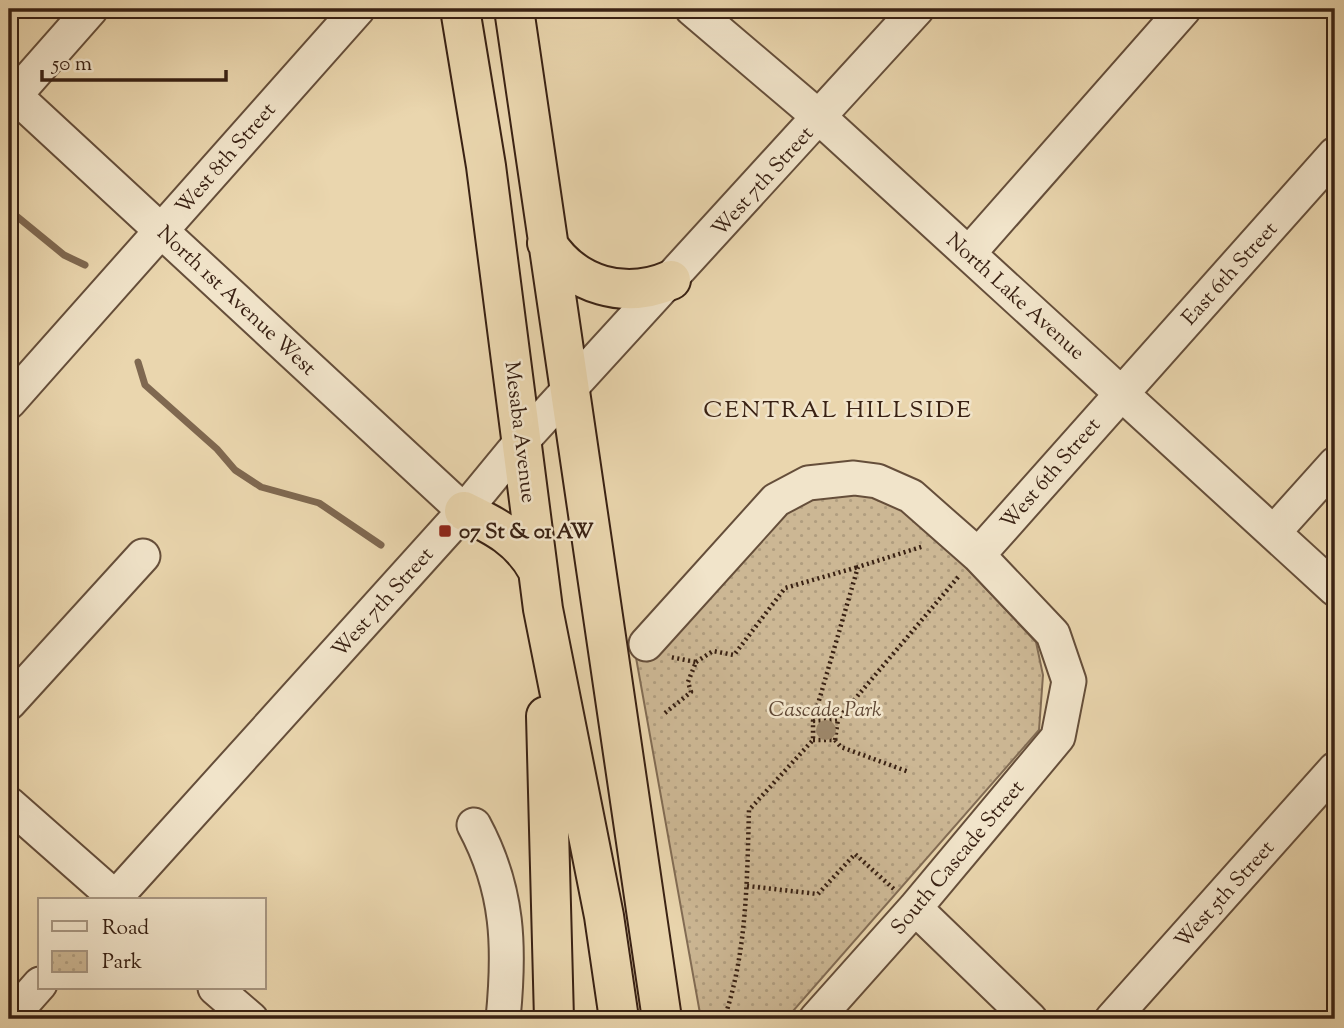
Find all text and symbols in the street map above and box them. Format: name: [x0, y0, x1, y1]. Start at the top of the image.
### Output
scale bar: [42, 38, 226, 82]
text: 50 m: [51, 50, 92, 80]
street label: West 8th Street: [169, 97, 284, 222]
street label: West 7th Street: [706, 120, 821, 244]
street label: East 6th Street: [1176, 216, 1285, 333]
street label: North 1st Avenue West: [149, 220, 322, 383]
street label: North Lake Avenue: [939, 227, 1091, 368]
street label: Mesaba Avenue: [495, 360, 543, 505]
district label: CENTRAL HILLSIDE: [703, 394, 973, 428]
street label: West 6th Street: [994, 412, 1109, 537]
place label: 07 St & 01 AW: [459, 518, 594, 548]
marker: 07 St & 01 AW: [437, 523, 453, 539]
street label: West 7th Street: [326, 541, 441, 665]
park label: Cascade Park: [768, 696, 882, 726]
street label: South Cascade Street: [885, 774, 1032, 942]
street label: West 5th Street: [1169, 835, 1282, 956]
legend: [38, 898, 266, 990]
text: Road: [102, 914, 149, 944]
text: Park: [102, 948, 143, 978]

